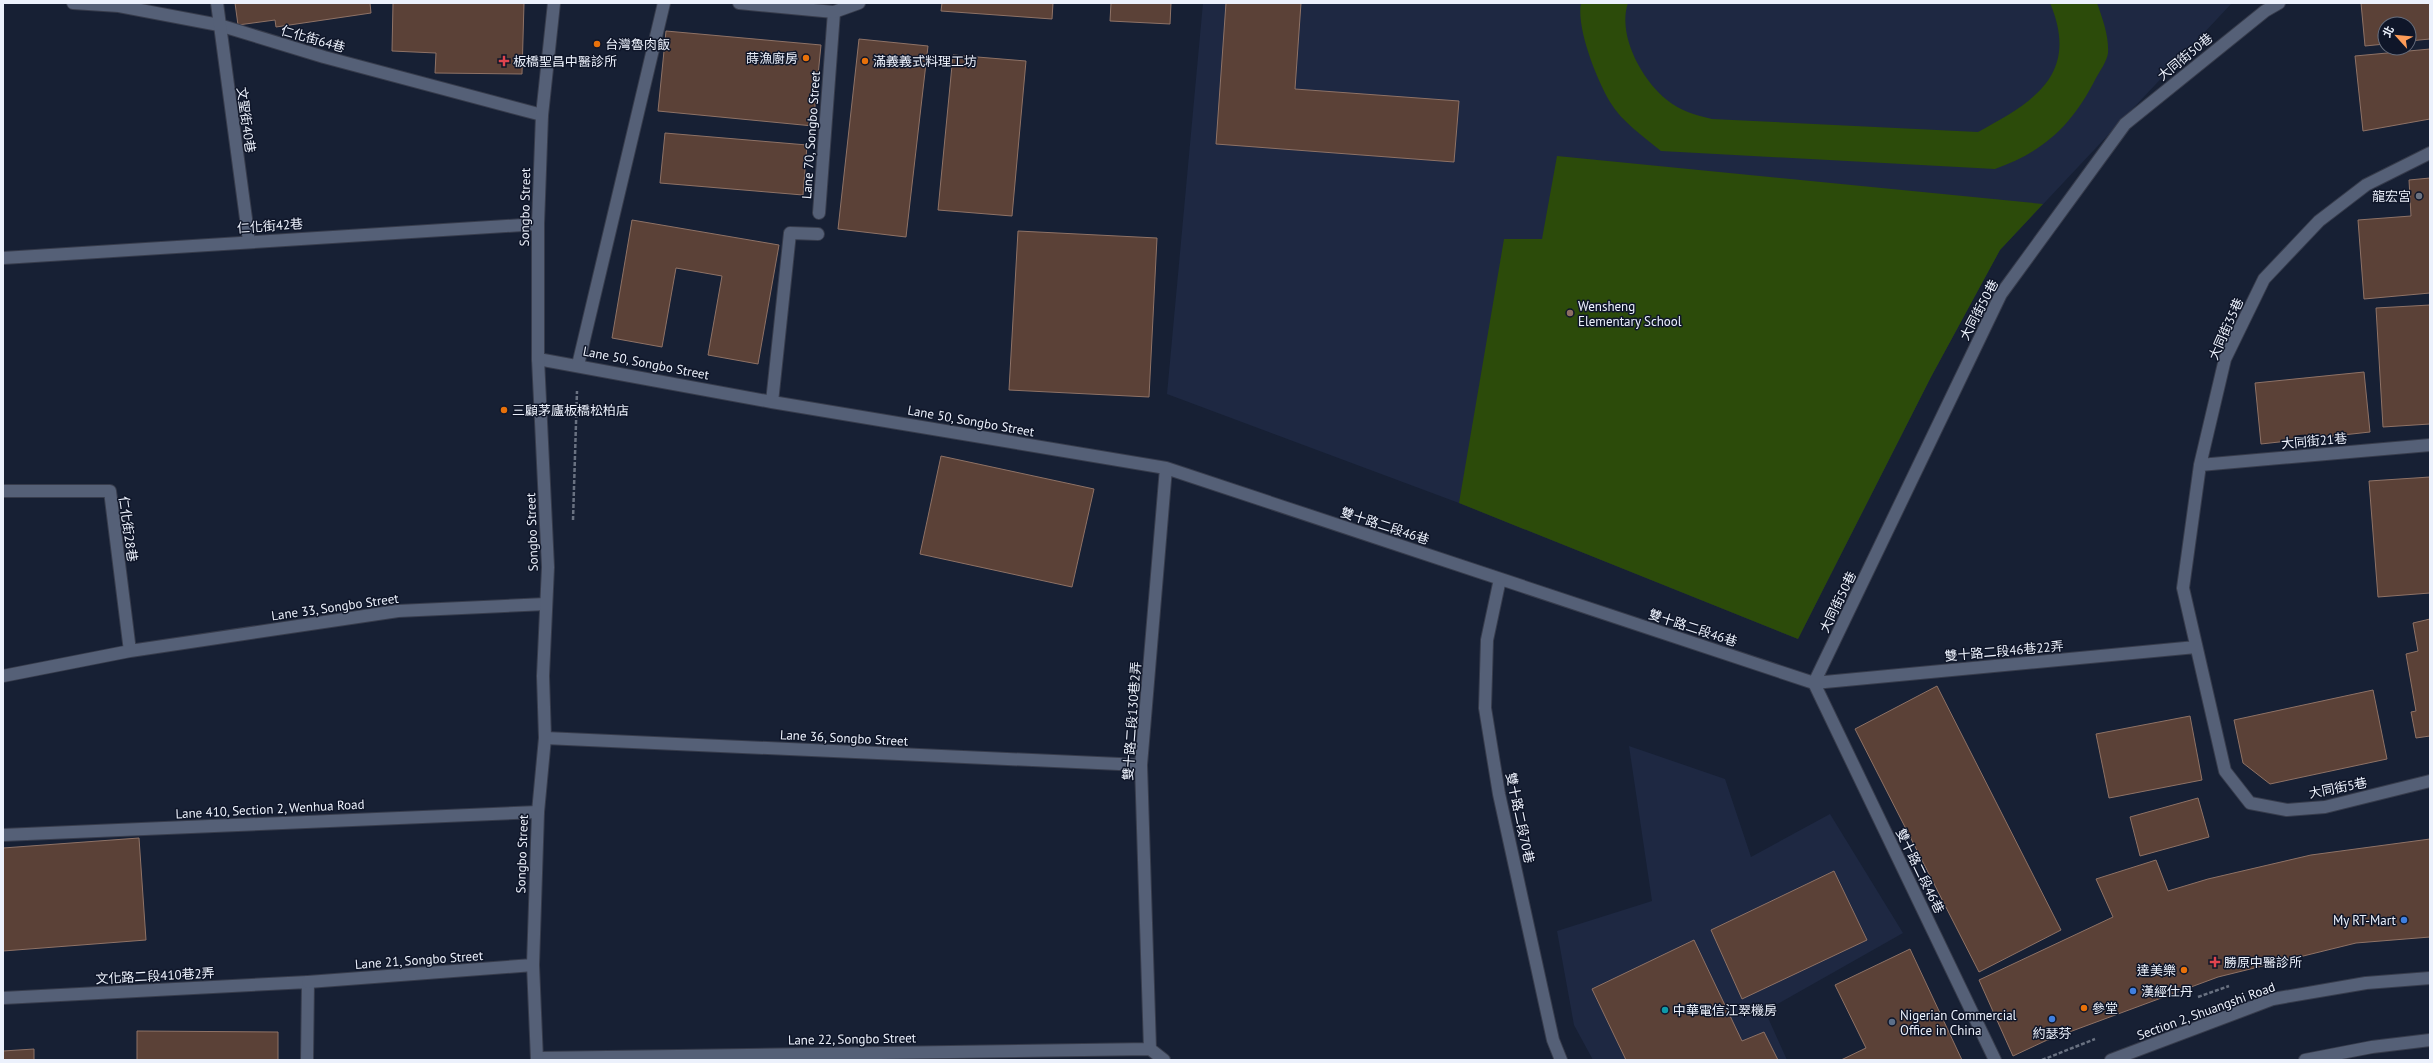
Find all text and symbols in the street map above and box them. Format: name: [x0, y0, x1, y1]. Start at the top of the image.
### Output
north arrow: [2377, 16, 2417, 56]
street label: 仁化街64巷: [279, 22, 347, 56]
text: 北: [2379, 23, 2397, 40]
street label: 大同街50巷: [2154, 30, 2216, 84]
place label: 台灣魯肉飯: [605, 36, 670, 53]
marker: 台灣魯肉飯: [592, 39, 602, 49]
place label: 蒔漁廚房: [746, 50, 798, 67]
place label: 板橋聖昌中醫診所: [513, 53, 617, 70]
marker: 蒔漁廚房: [801, 53, 811, 63]
place label: 滿義義式料理工坊: [873, 53, 977, 70]
marker: 板橋聖昌中醫診所: [498, 55, 510, 67]
marker: 滿義義式料理工坊: [860, 56, 870, 66]
street label: Lane 70, Songbo Street: [798, 70, 824, 200]
street label: 文聖街40巷: [233, 86, 259, 154]
street label: Songbo Street: [516, 167, 534, 246]
place label: 龍宏宮: [2372, 188, 2411, 205]
marker: 龍宏宮: [2414, 191, 2424, 201]
street label: 仁化街42巷: [236, 215, 304, 237]
street label: 大同街50巷: [1956, 277, 2002, 343]
street label: 大同街35巷: [2205, 295, 2247, 363]
place label: Wensheng Elementary School: [1578, 298, 1682, 330]
marker: Wensheng Elementary School: [1565, 308, 1575, 318]
street label: Lane 50, Songbo Street: [581, 342, 711, 384]
street label: Lane 50, Songbo Street: [906, 401, 1036, 441]
place label: 三顧茅廬板橋松柏店: [512, 402, 629, 419]
marker: 三顧茅廬板橋松柏店: [499, 405, 509, 415]
street label: 大同街21巷: [2280, 430, 2348, 452]
street label: Songbo Street: [522, 492, 542, 572]
street label: 仁化街28巷: [115, 495, 141, 563]
street label: 雙十路二段46巷: [1339, 504, 1431, 548]
street label: 大同街50巷: [1816, 569, 1860, 635]
street label: Lane 33, Songbo Street: [270, 590, 400, 624]
street label: 雙十路二段46巷: [1647, 606, 1739, 650]
street label: 雙十路二段46巷22弄: [1944, 637, 2064, 665]
street label: 雙十路二段130巷2弄: [1119, 661, 1145, 781]
street label: Lane 36, Songbo Street: [780, 726, 909, 750]
street label: 雙十路二段70巷: [1502, 771, 1538, 865]
street label: 大同街5巷: [2307, 774, 2369, 802]
street label: Lane 410, Section 2, Wenhua Road: [175, 796, 365, 822]
street label: Songbo Street: [512, 814, 532, 894]
street label: 雙十路二段46巷: [1892, 826, 1948, 916]
place label: My RT-Mart: [2333, 912, 2397, 929]
marker: My RT-Mart: [2399, 915, 2409, 925]
street label: Lane 21, Songbo Street: [354, 947, 484, 973]
place label: 勝原中醫診所: [2224, 954, 2302, 971]
marker: 勝原中醫診所: [2209, 956, 2221, 968]
place label: 達美樂: [2137, 962, 2176, 979]
street label: 文化路二段410巷2弄: [95, 964, 215, 988]
marker: 達美樂: [2179, 965, 2189, 975]
street label: Section 2, Shuangshi Road: [2135, 978, 2277, 1044]
place label: 漢經仕丹: [2141, 983, 2193, 1000]
marker: 漢經仕丹: [2128, 986, 2138, 996]
place label: 參堂: [2092, 1000, 2118, 1017]
place label: 中華電信江翠機房: [1673, 1002, 1777, 1019]
marker: 參堂: [2079, 1003, 2089, 1013]
marker: 中華電信江翠機房: [1660, 1005, 1670, 1015]
place label: Nigerian Commercial Office in China: [1900, 1007, 2017, 1039]
marker: 約瑟芬: [2047, 1014, 2057, 1024]
marker: Nigerian Commercial Office in China: [1887, 1017, 1897, 1027]
place label: 約瑟芬: [2032, 1025, 2072, 1042]
street label: Lane 22, Songbo Street: [788, 1029, 917, 1049]

